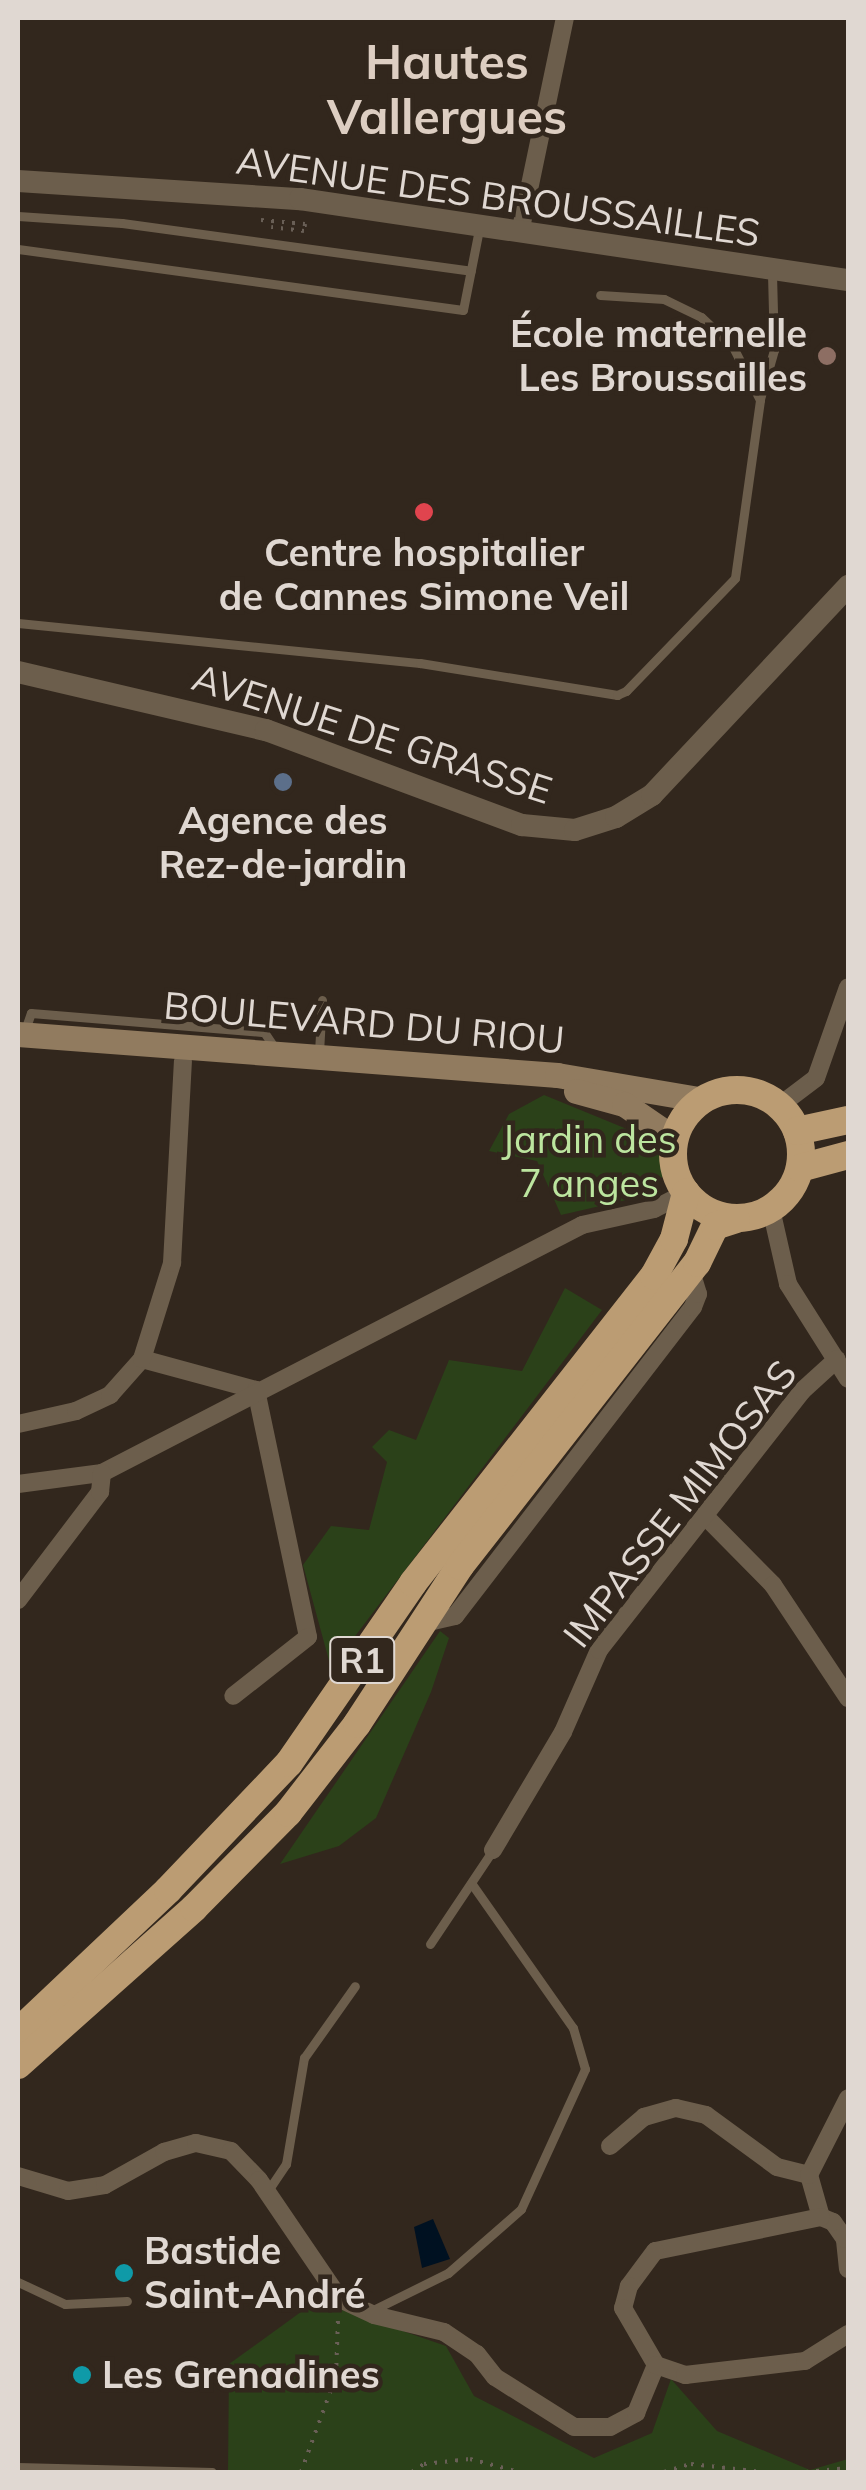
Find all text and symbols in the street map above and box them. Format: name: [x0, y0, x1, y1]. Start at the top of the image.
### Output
district label: Hautes Vallergues: [327, 32, 567, 145]
street label: AVENUE DES BROUSSAILLES: [233, 138, 763, 256]
place label: École maternelle Les Broussailles: [510, 311, 807, 400]
marker: École maternelle Les Broussailles: [816, 345, 838, 367]
marker: Centre hospitalier de Cannes Simone Veil: [411, 499, 437, 525]
place label: Centre hospitalier de Cannes Simone Veil: [219, 530, 629, 620]
street label: AVENUE DE GRASSE: [187, 654, 557, 814]
marker: Agence des Rez-de-jardin: [272, 771, 294, 793]
place label: Agence des Rez-de-jardin: [159, 798, 407, 888]
street label: BOULEVARD DU RIOU: [162, 983, 566, 1063]
park label: Jardin des 7 anges: [501, 1117, 677, 1206]
street label: IMPASSE MIMOSAS: [554, 1352, 806, 1656]
road number: R1: [327, 1630, 397, 1690]
place label: Bastide Saint-André: [144, 2228, 366, 2318]
marker: Bastide Saint-André: [113, 2262, 135, 2284]
place label: Les Grenadines: [102, 2352, 380, 2398]
marker: Les Grenadines: [71, 2364, 93, 2386]

